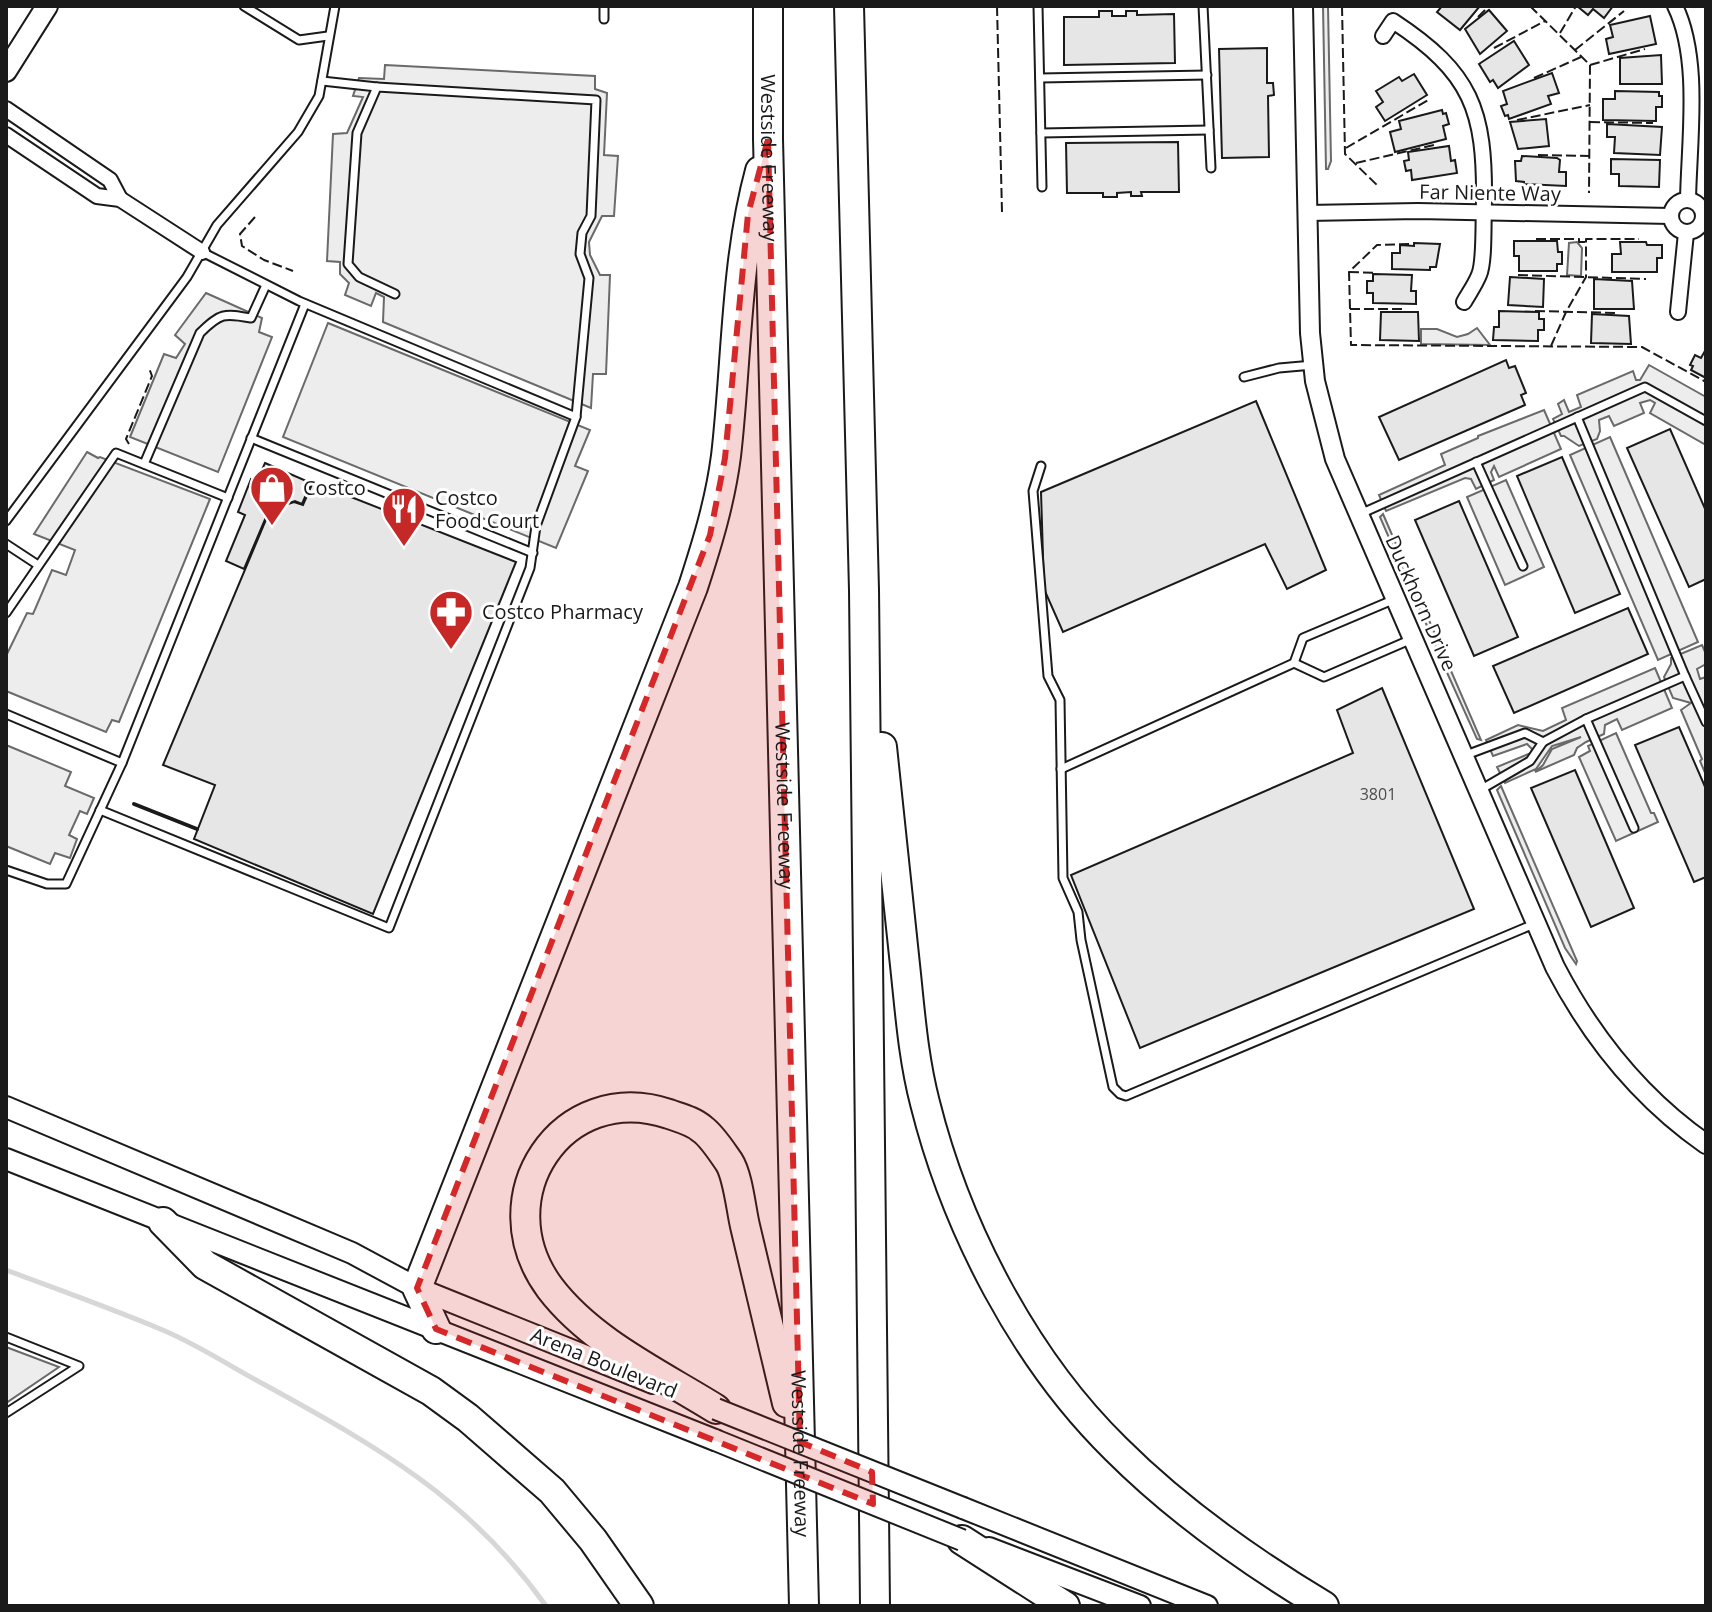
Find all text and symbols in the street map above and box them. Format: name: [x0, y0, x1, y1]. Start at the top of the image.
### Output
street label: Westside Freeway: [755, 74, 785, 243]
street label: Far Niente Way: [1419, 178, 1562, 207]
shop icon: Costco: [248, 464, 296, 527]
place label: Costco: [303, 474, 366, 501]
place label: Costco Food Court: [435, 484, 539, 534]
restaurant icon: Costco Food Court: [380, 485, 428, 548]
street label: Duckhorn Drive: [1379, 531, 1463, 675]
pharmacy icon: Costco Pharmacy: [427, 588, 475, 651]
place label: Costco Pharmacy: [482, 598, 644, 625]
street label: Westside Freeway: [769, 722, 800, 891]
house number: 3801: [1360, 783, 1396, 805]
street label: Arena Boulevard: [527, 1321, 681, 1404]
street label: Westside Freeway: [785, 1370, 816, 1539]

